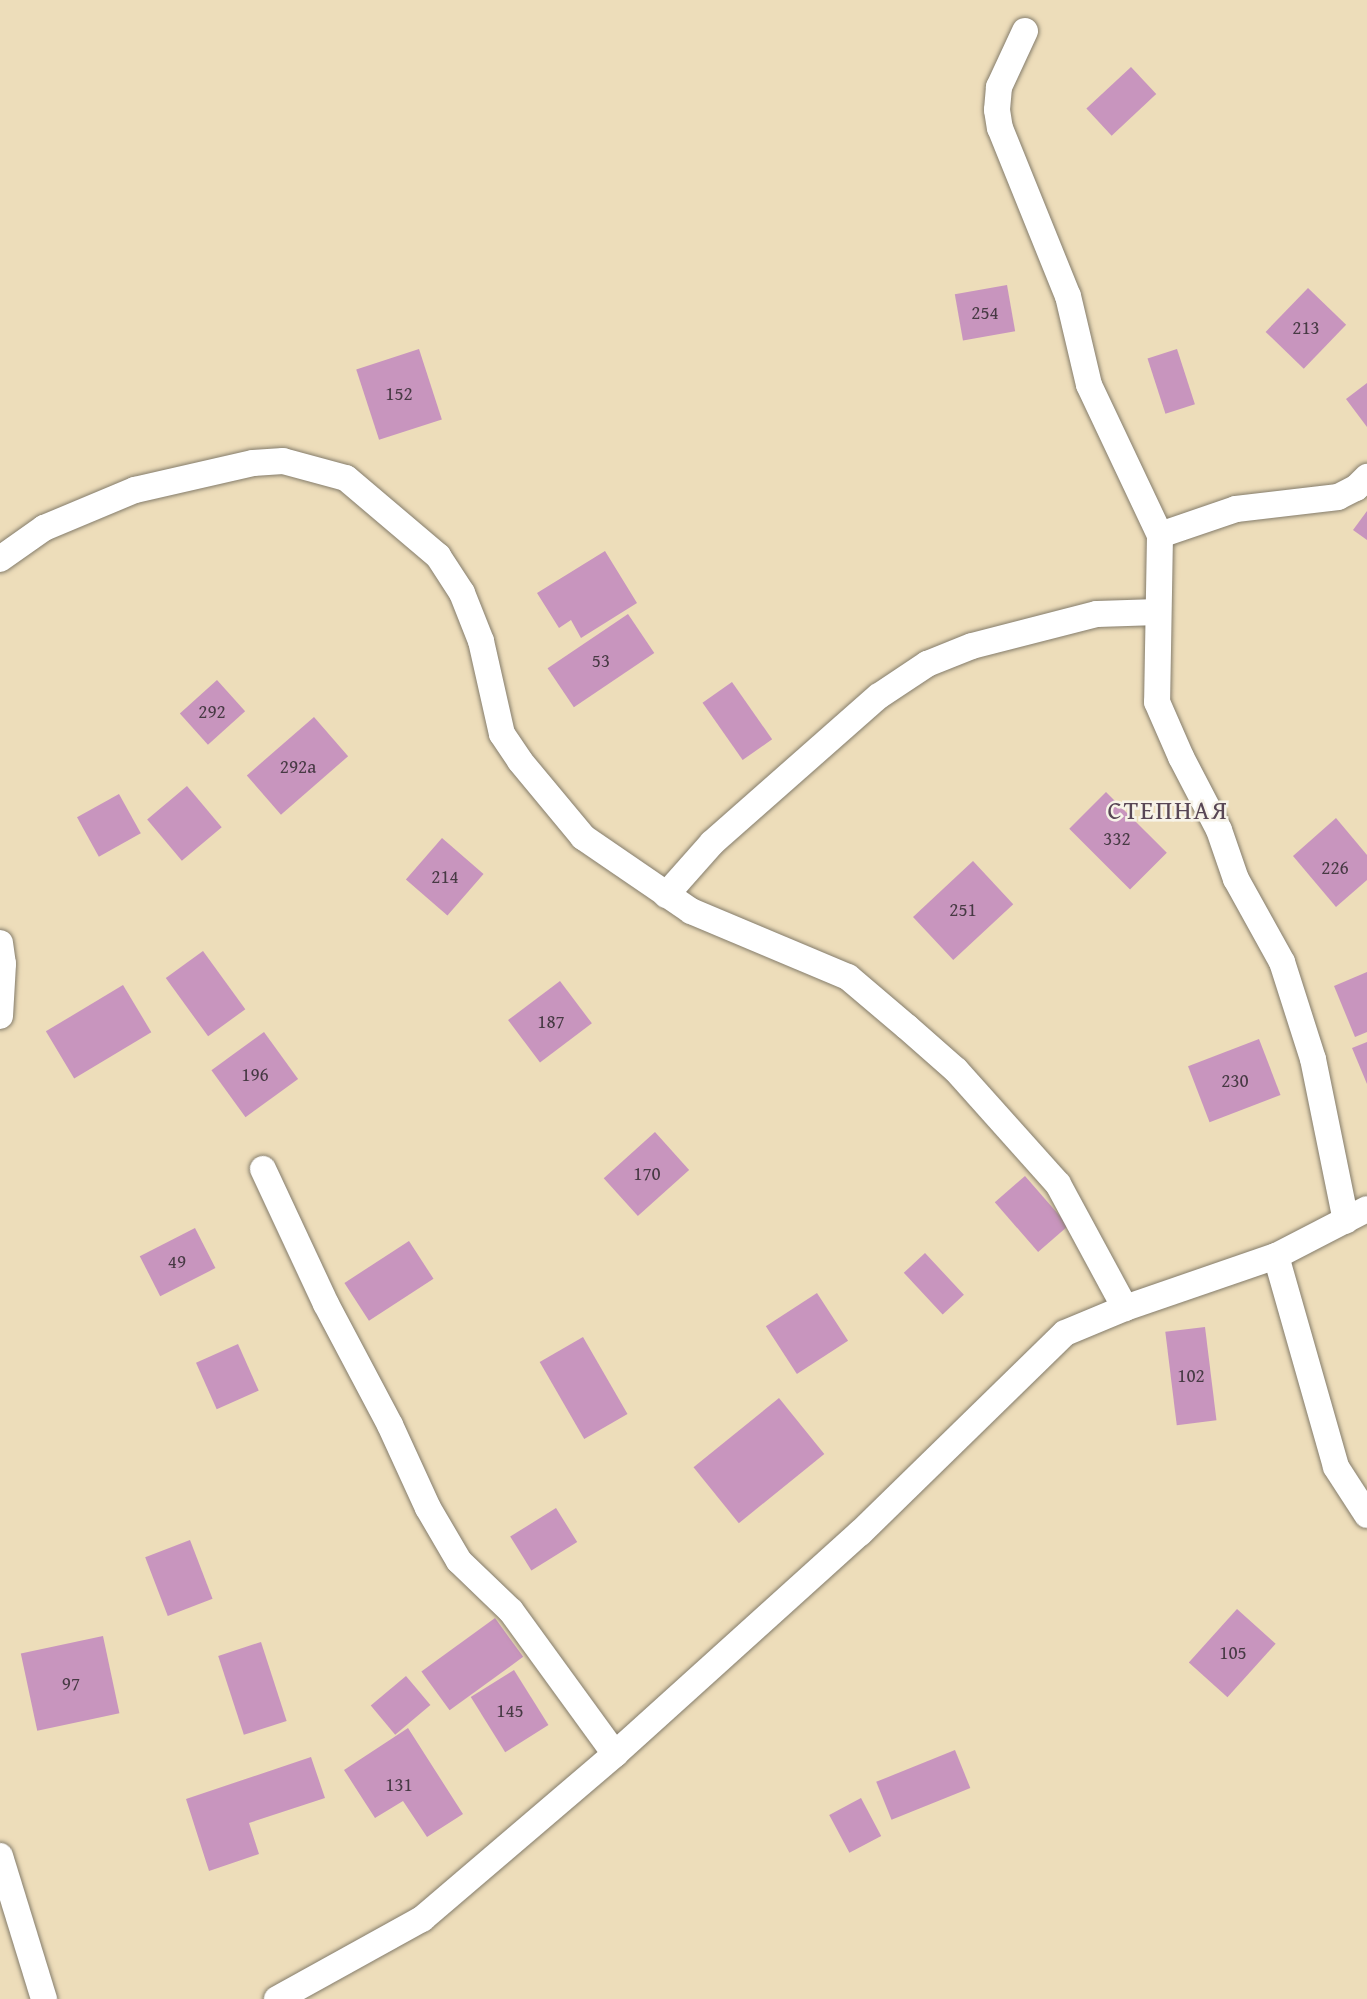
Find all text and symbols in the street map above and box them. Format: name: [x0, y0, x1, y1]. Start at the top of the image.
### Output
house number: 254: [971, 302, 999, 324]
house number: 213: [1292, 317, 1320, 339]
house number: 152: [385, 383, 413, 405]
house number: 53: [592, 650, 610, 672]
house number: 292: [198, 701, 226, 723]
house number: 292а: [280, 756, 316, 778]
district label: СТЕПНАЯ: [1108, 794, 1228, 826]
house number: 332: [1103, 828, 1131, 850]
house number: 226: [1321, 857, 1349, 879]
house number: 214: [431, 866, 459, 888]
house number: 251: [949, 899, 977, 921]
house number: 187: [537, 1011, 565, 1033]
house number: 196: [241, 1064, 269, 1086]
house number: 230: [1221, 1070, 1249, 1092]
house number: 170: [633, 1163, 661, 1185]
house number: 49: [168, 1251, 186, 1273]
house number: 102: [1177, 1365, 1205, 1387]
house number: 105: [1219, 1642, 1247, 1664]
house number: 97: [62, 1673, 80, 1695]
house number: 145: [496, 1700, 524, 1722]
house number: 131: [385, 1774, 413, 1796]

